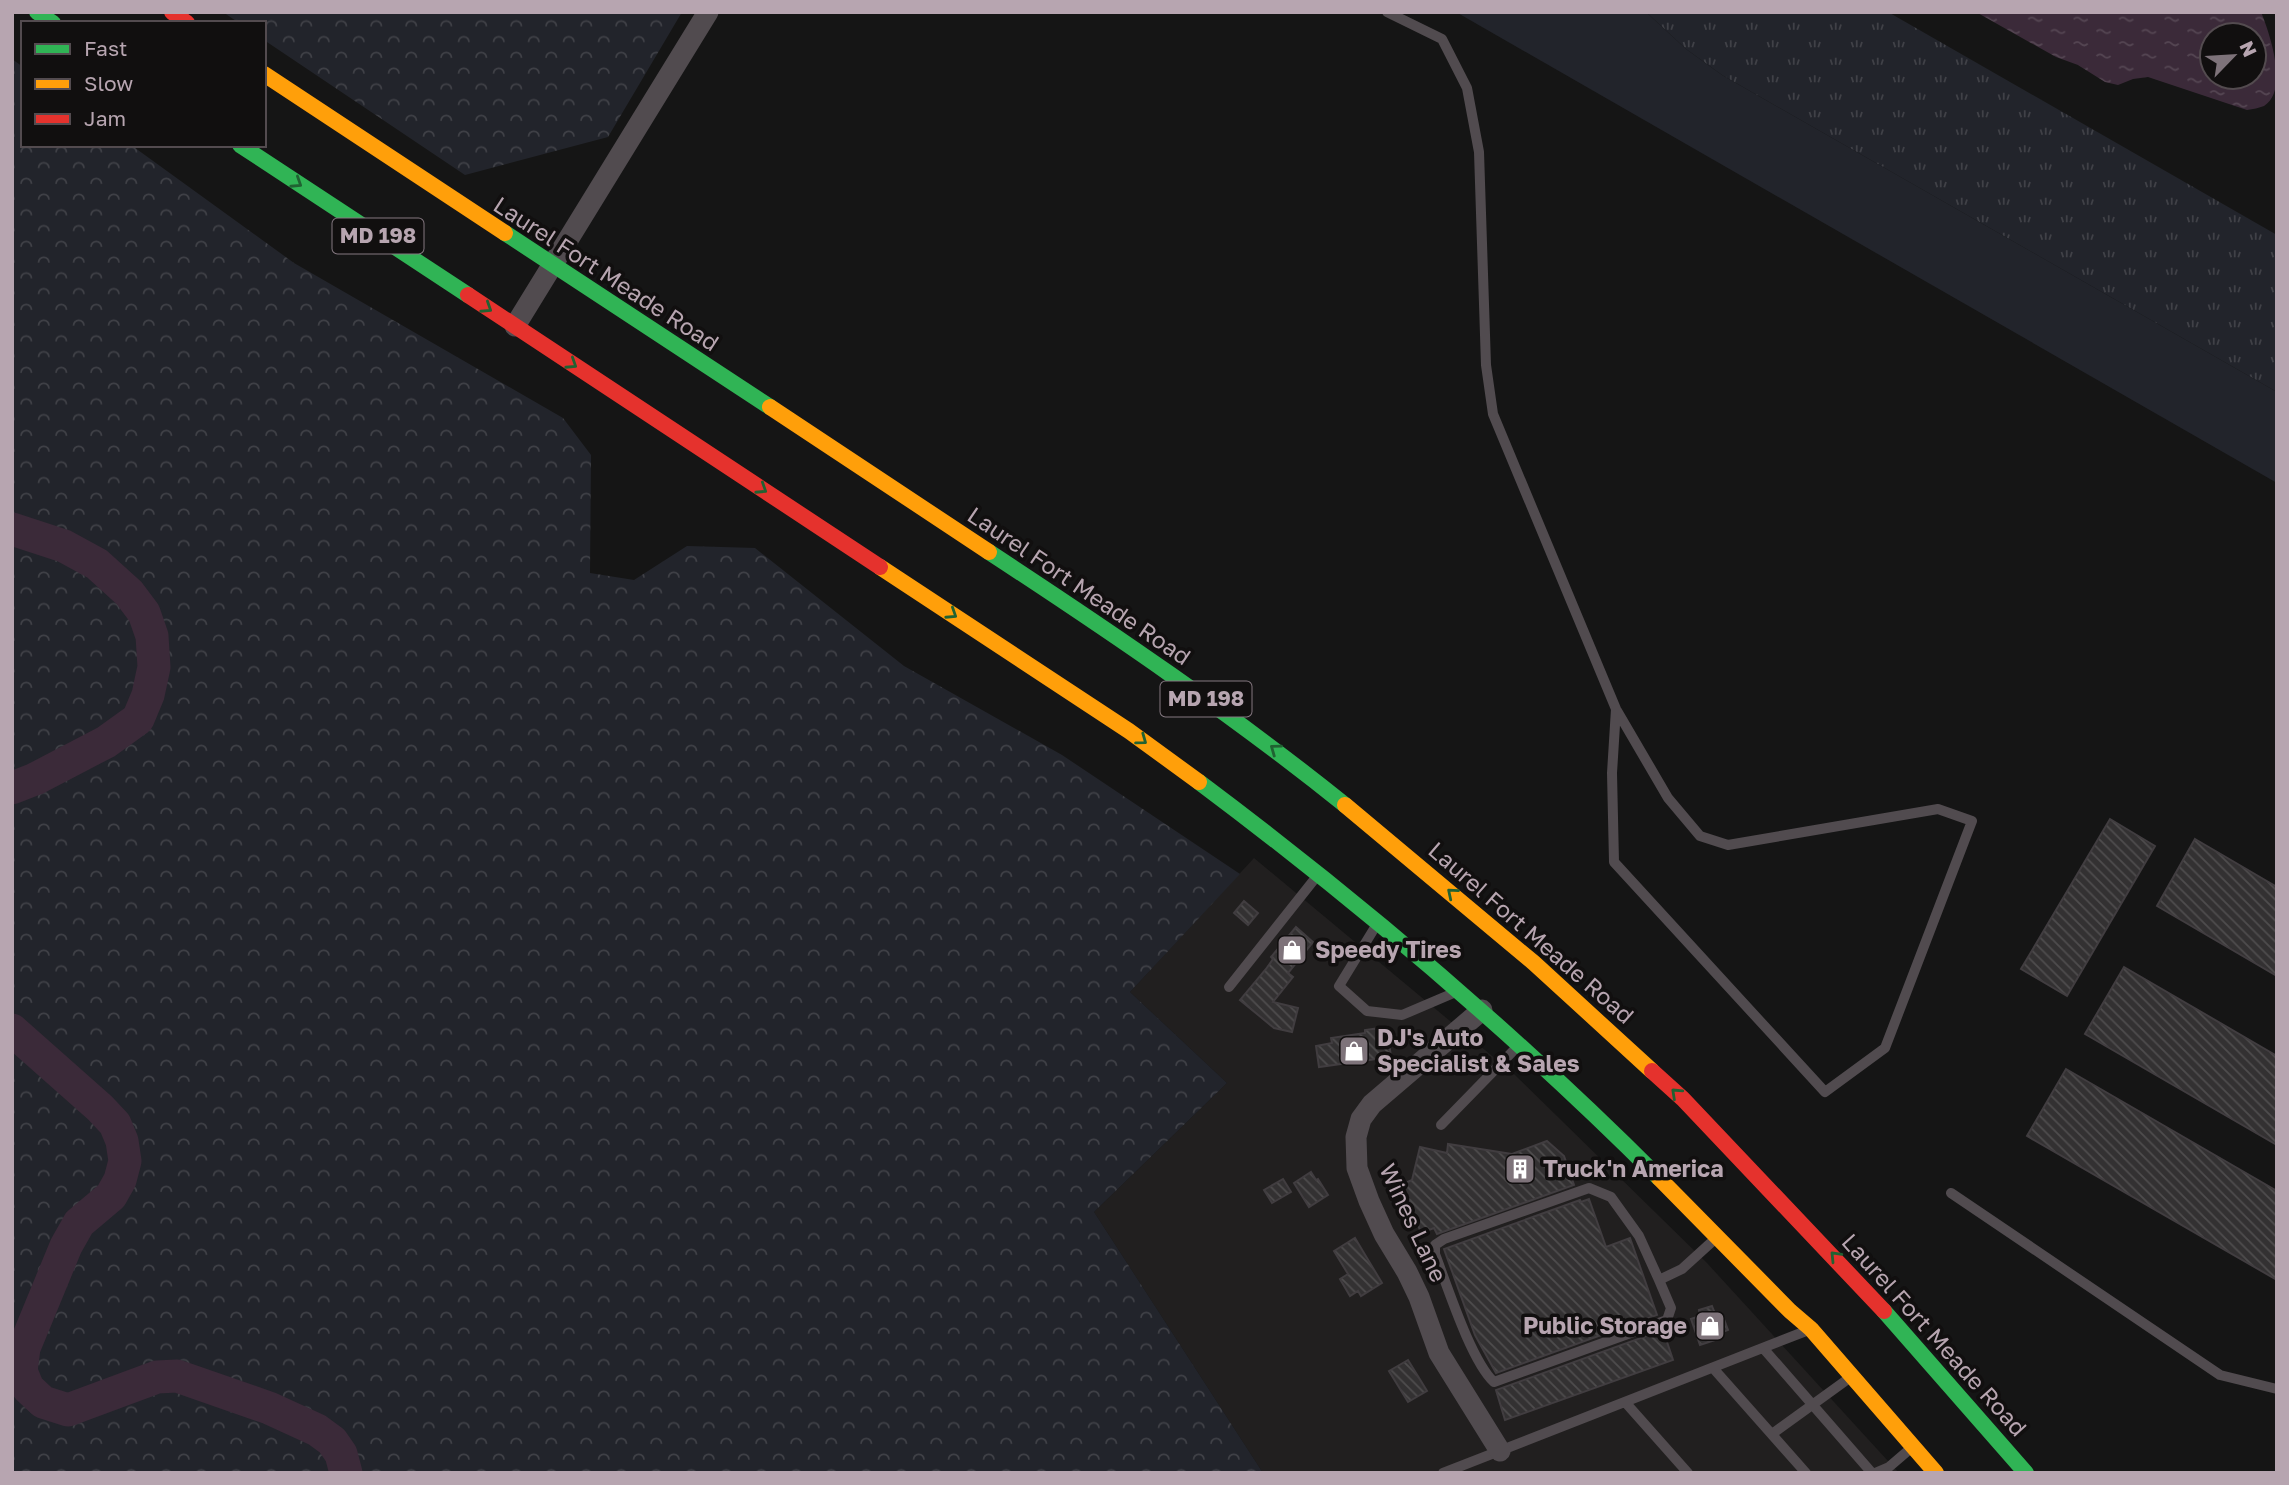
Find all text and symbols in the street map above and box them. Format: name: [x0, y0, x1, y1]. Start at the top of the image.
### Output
legend: [21, 21, 266, 147]
north arrow: [2198, 21, 2268, 91]
text: Fast: [84, 35, 127, 61]
text: N: [2235, 37, 2262, 60]
text: Slow: [84, 70, 133, 96]
text: Jam: [84, 105, 126, 131]
one-way arrow: [290, 175, 303, 188]
street label: Laurel Fort Meade Road: [489, 190, 724, 356]
road number: MD 198: [332, 218, 424, 254]
one-way arrow: [480, 300, 493, 313]
one-way arrow: [564, 356, 577, 368]
one-way arrow: [754, 481, 767, 493]
street label: Laurel Fort Meade Road: [963, 500, 1196, 670]
one-way arrow: [945, 606, 958, 619]
road number: MD 198: [1160, 682, 1252, 716]
one-way arrow: [1134, 732, 1146, 745]
one-way arrow: [1270, 745, 1283, 758]
street label: Laurel Fort Meade Road: [1423, 835, 1640, 1029]
one-way arrow: [1447, 889, 1460, 901]
shop icon: Speedy Tires: [1275, 933, 1309, 967]
place label: Speedy Tires: [1315, 935, 1462, 963]
place label: DJ's Auto Specialist & Sales: [1377, 1023, 1580, 1077]
shop icon: DJ's Auto Specialist & Sales: [1337, 1034, 1371, 1068]
one-way arrow: [1671, 1089, 1684, 1101]
building icon: Truck'n America: [1503, 1152, 1537, 1186]
place label: Truck'n America: [1543, 1154, 1724, 1182]
street label: Wines Lane: [1374, 1159, 1454, 1286]
street label: Laurel Fort Meade Road: [1836, 1227, 2033, 1441]
one-way arrow: [1831, 1252, 1843, 1264]
shop icon: Public Storage: [1693, 1309, 1727, 1343]
place label: Public Storage: [1523, 1311, 1687, 1339]

